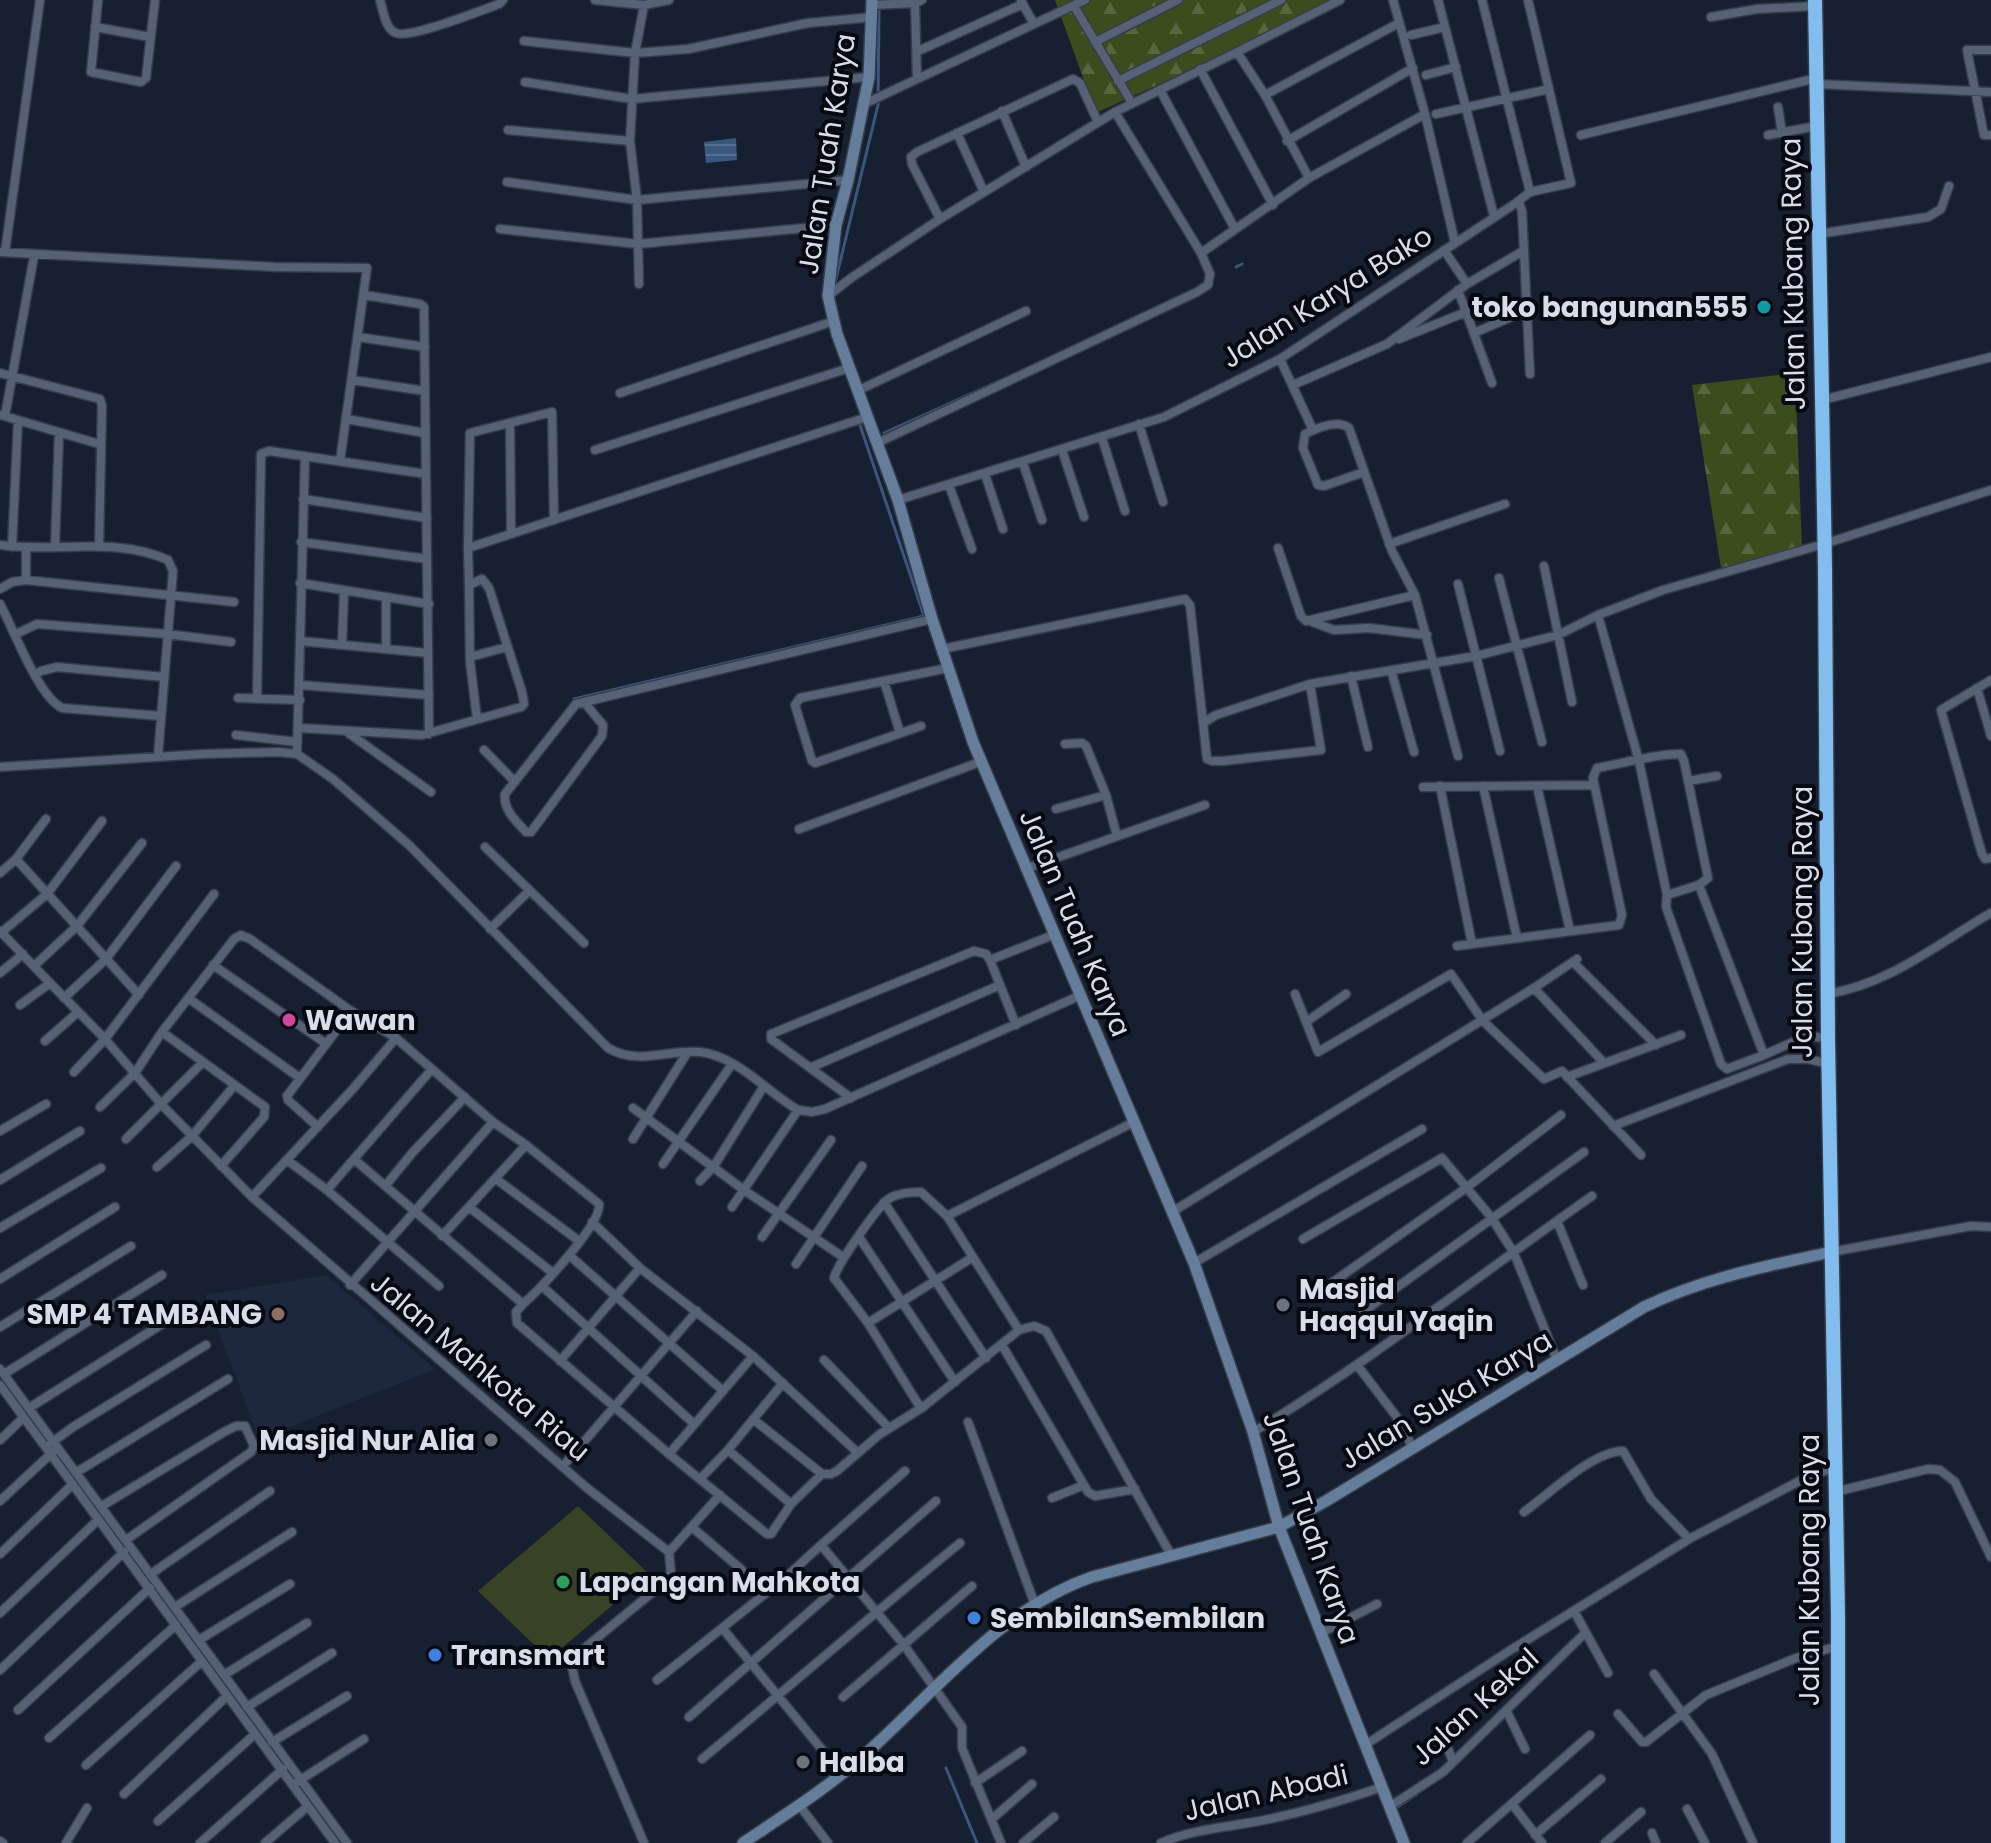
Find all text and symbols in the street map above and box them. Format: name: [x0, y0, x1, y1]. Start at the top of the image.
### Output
street label: Jalan Tuah Karya: [789, 31, 865, 277]
street label: Jalan Kubang Raya: [1771, 137, 1815, 411]
street label: Jalan Karya Bako: [1214, 216, 1440, 378]
place label: toko bangunan555: [1472, 288, 1748, 327]
marker: toko bangunan555: [1755, 298, 1773, 316]
street label: Jalan Kubang Raya: [1783, 786, 1822, 1058]
street label: Jalan Tuah Karya: [1010, 803, 1140, 1043]
place label: Wawan: [305, 1001, 416, 1040]
marker: Wawan: [280, 1011, 298, 1029]
street label: Jalan Mahkota Riau: [362, 1263, 598, 1471]
place label: Masjid Haqqul Yaqin: [1299, 1270, 1494, 1341]
place label: SMP 4 TAMBANG: [26, 1295, 262, 1334]
marker: Masjid Haqqul Yaqin: [1274, 1296, 1292, 1314]
marker: SMP 4 TAMBANG: [269, 1305, 287, 1323]
street label: Jalan Suka Karya: [1333, 1321, 1559, 1479]
street label: Jalan Tuah Karya: [1253, 1407, 1369, 1649]
place label: Masjid Nur Alia: [259, 1421, 475, 1460]
marker: Masjid Nur Alia: [482, 1431, 500, 1449]
street label: Jalan Kubang Raya: [1790, 1434, 1829, 1706]
place label: Lapangan Mahkota: [579, 1563, 860, 1602]
marker: Lapangan Mahkota: [554, 1573, 572, 1591]
place label: SembilanSembilan: [990, 1599, 1265, 1638]
marker: SembilanSembilan: [965, 1609, 983, 1627]
place label: Transmart: [451, 1636, 605, 1675]
street label: Jalan Kekal: [1403, 1639, 1547, 1775]
marker: Transmart: [426, 1646, 444, 1664]
place label: Halba: [819, 1743, 905, 1782]
marker: Halba: [794, 1753, 812, 1771]
street label: Jalan Abadi: [1180, 1755, 1352, 1831]

